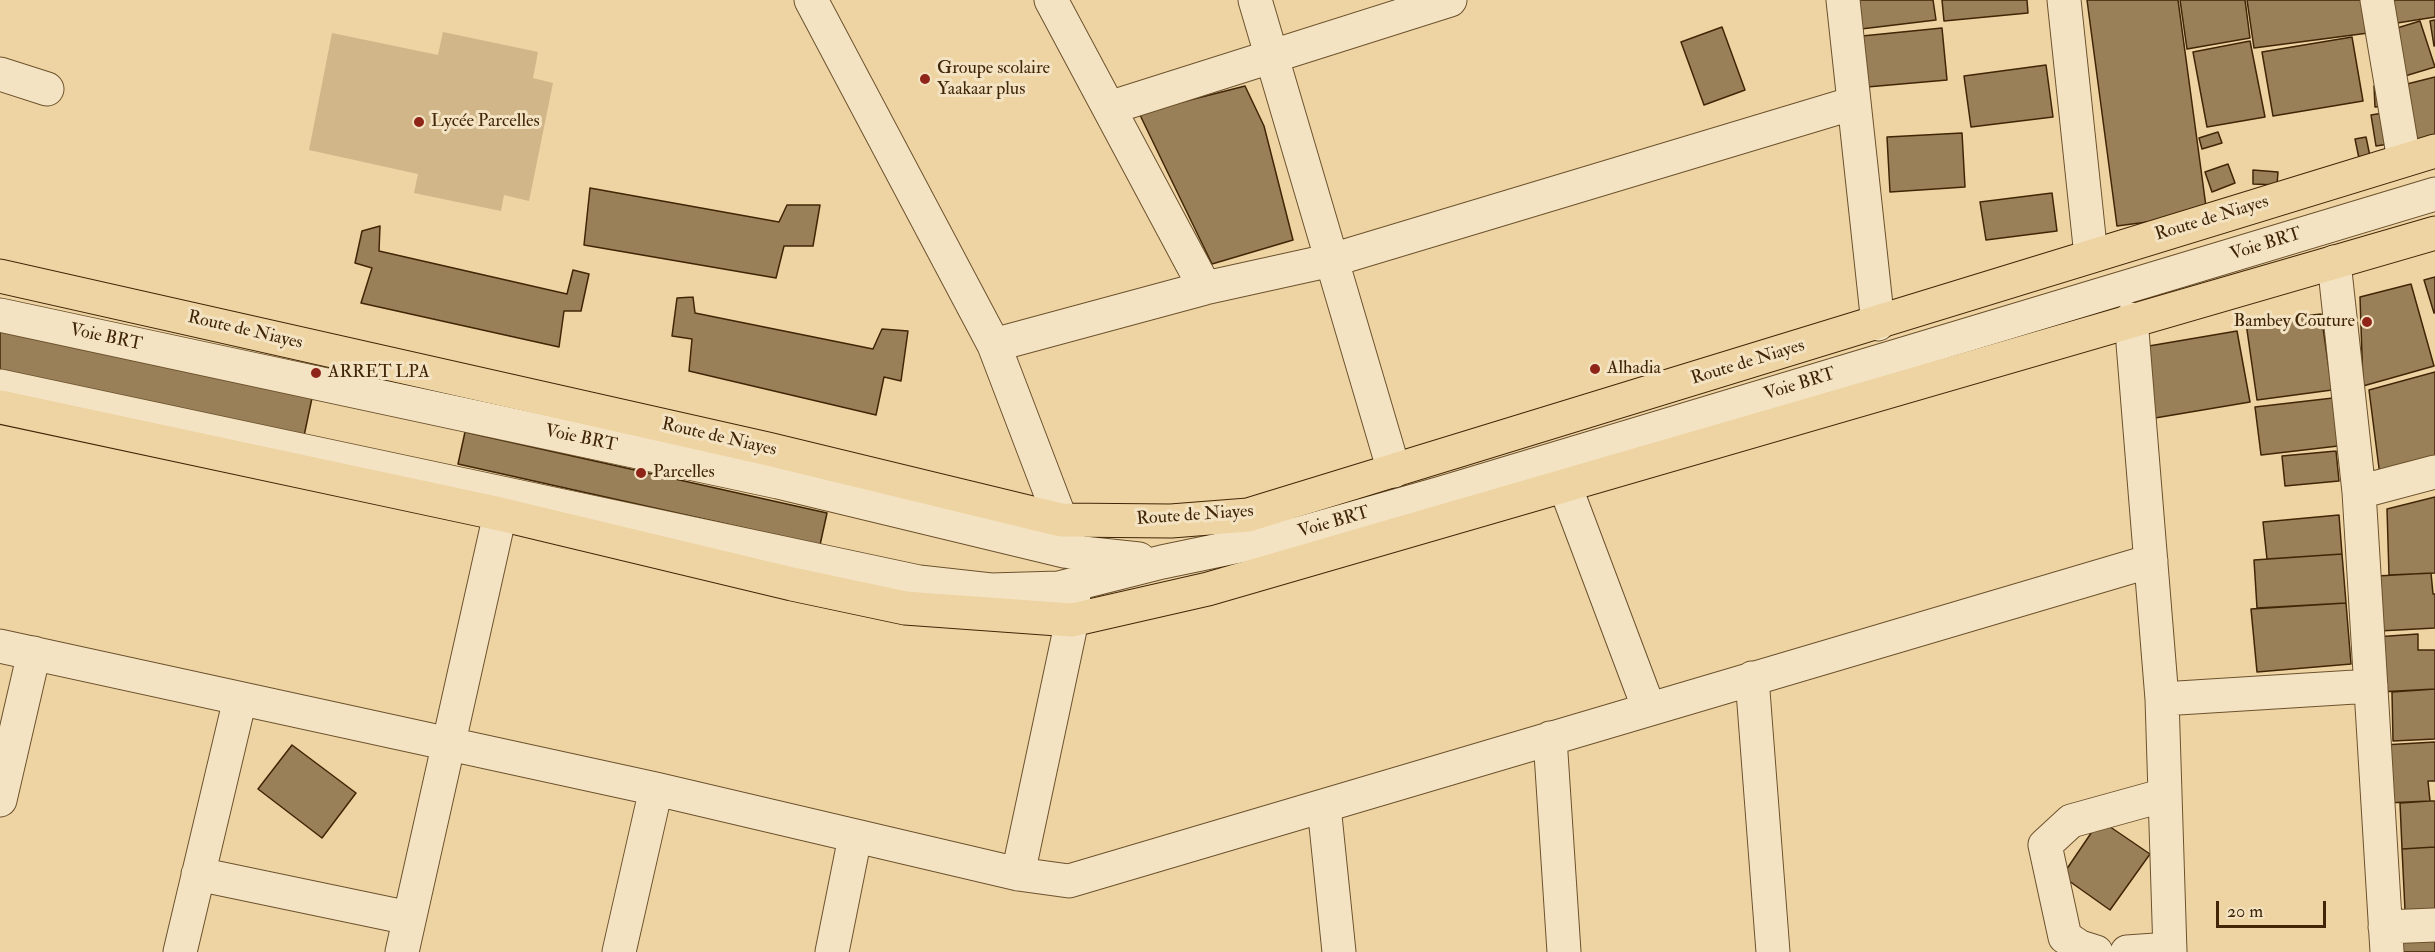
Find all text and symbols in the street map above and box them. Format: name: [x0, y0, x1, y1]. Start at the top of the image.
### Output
place label: Groupe scolaire Yaakaar plus: [937, 58, 1050, 100]
marker: Groupe scolaire Yaakaar plus: [918, 72, 932, 86]
place label: Lycée Parcelles: [431, 111, 540, 133]
marker: Lycée Parcelles: [412, 115, 426, 129]
street label: Route de Niayes: [2153, 192, 2271, 246]
street label: Voie BRT: [2228, 224, 2304, 266]
street label: Route de Niayes: [185, 307, 305, 355]
place label: Bambey Couture: [2233, 311, 2355, 333]
marker: Bambey Couture: [2360, 315, 2374, 329]
street label: Voie BRT: [68, 320, 144, 356]
street label: Route de Niayes: [1689, 336, 1807, 390]
place label: Alhadia: [1607, 358, 1661, 380]
place label: ARRET LPA: [328, 362, 430, 384]
marker: Alhadia: [1588, 362, 1602, 376]
street label: Voie BRT: [1762, 364, 1838, 406]
marker: ARRET LPA: [309, 366, 323, 380]
street label: Route de Niayes: [659, 414, 779, 462]
street label: Voie BRT: [543, 421, 619, 457]
place label: Parcelles: [653, 462, 715, 484]
marker: Parcelles: [634, 466, 648, 480]
street label: Route de Niayes: [1136, 501, 1254, 531]
street label: Voie BRT: [1296, 502, 1372, 544]
scale bar: [2219, 889, 2328, 927]
text: 20 m: [2227, 900, 2263, 923]

